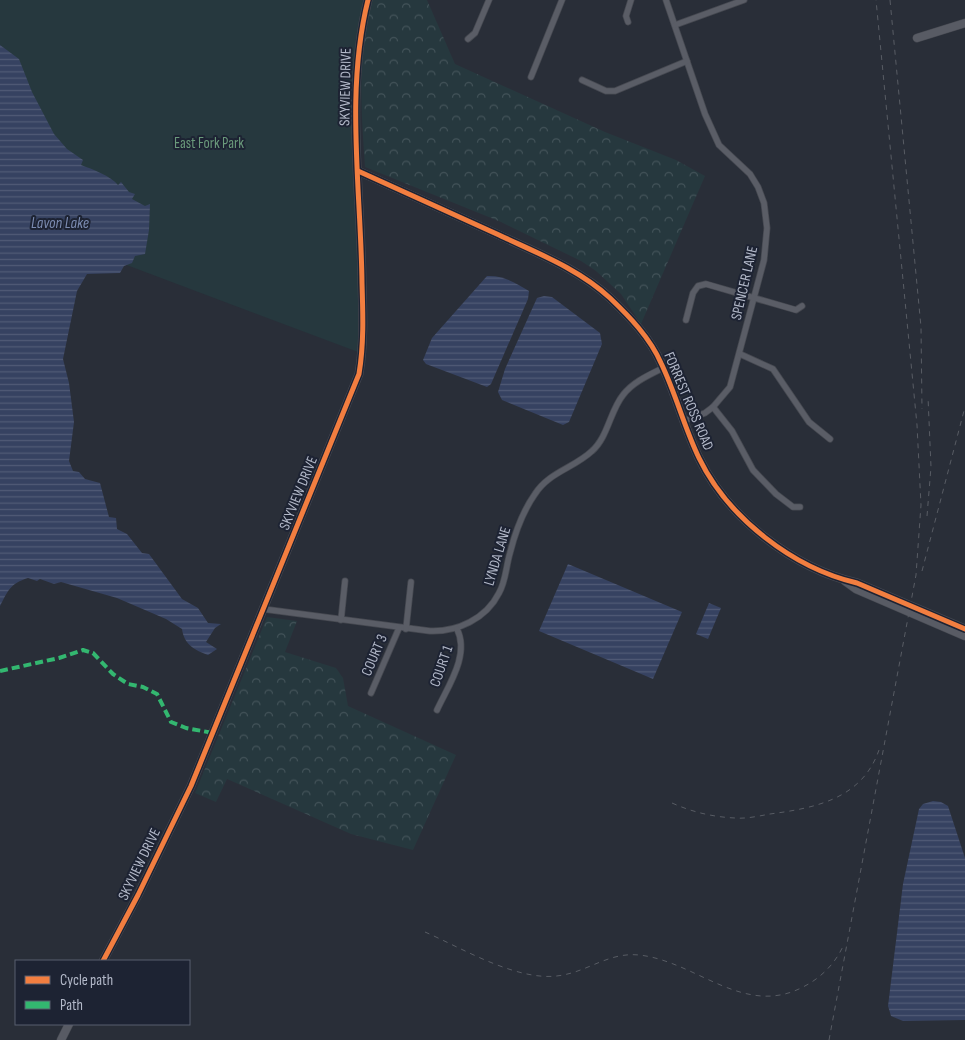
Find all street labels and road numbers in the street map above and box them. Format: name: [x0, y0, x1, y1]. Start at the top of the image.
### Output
street label: SKYVIEW DRIVE: [335, 48, 356, 126]
street label: SPENCER LANE: [727, 244, 762, 322]
street label: FORREST ROSS ROAD: [659, 349, 718, 453]
street label: SKYVIEW DRIVE: [275, 453, 322, 533]
street label: LYNDA LANE: [480, 524, 515, 588]
street label: COURT 3: [357, 631, 392, 679]
street label: COURT 1: [426, 642, 458, 689]
street label: SKYVIEW DRIVE: [114, 825, 165, 903]

